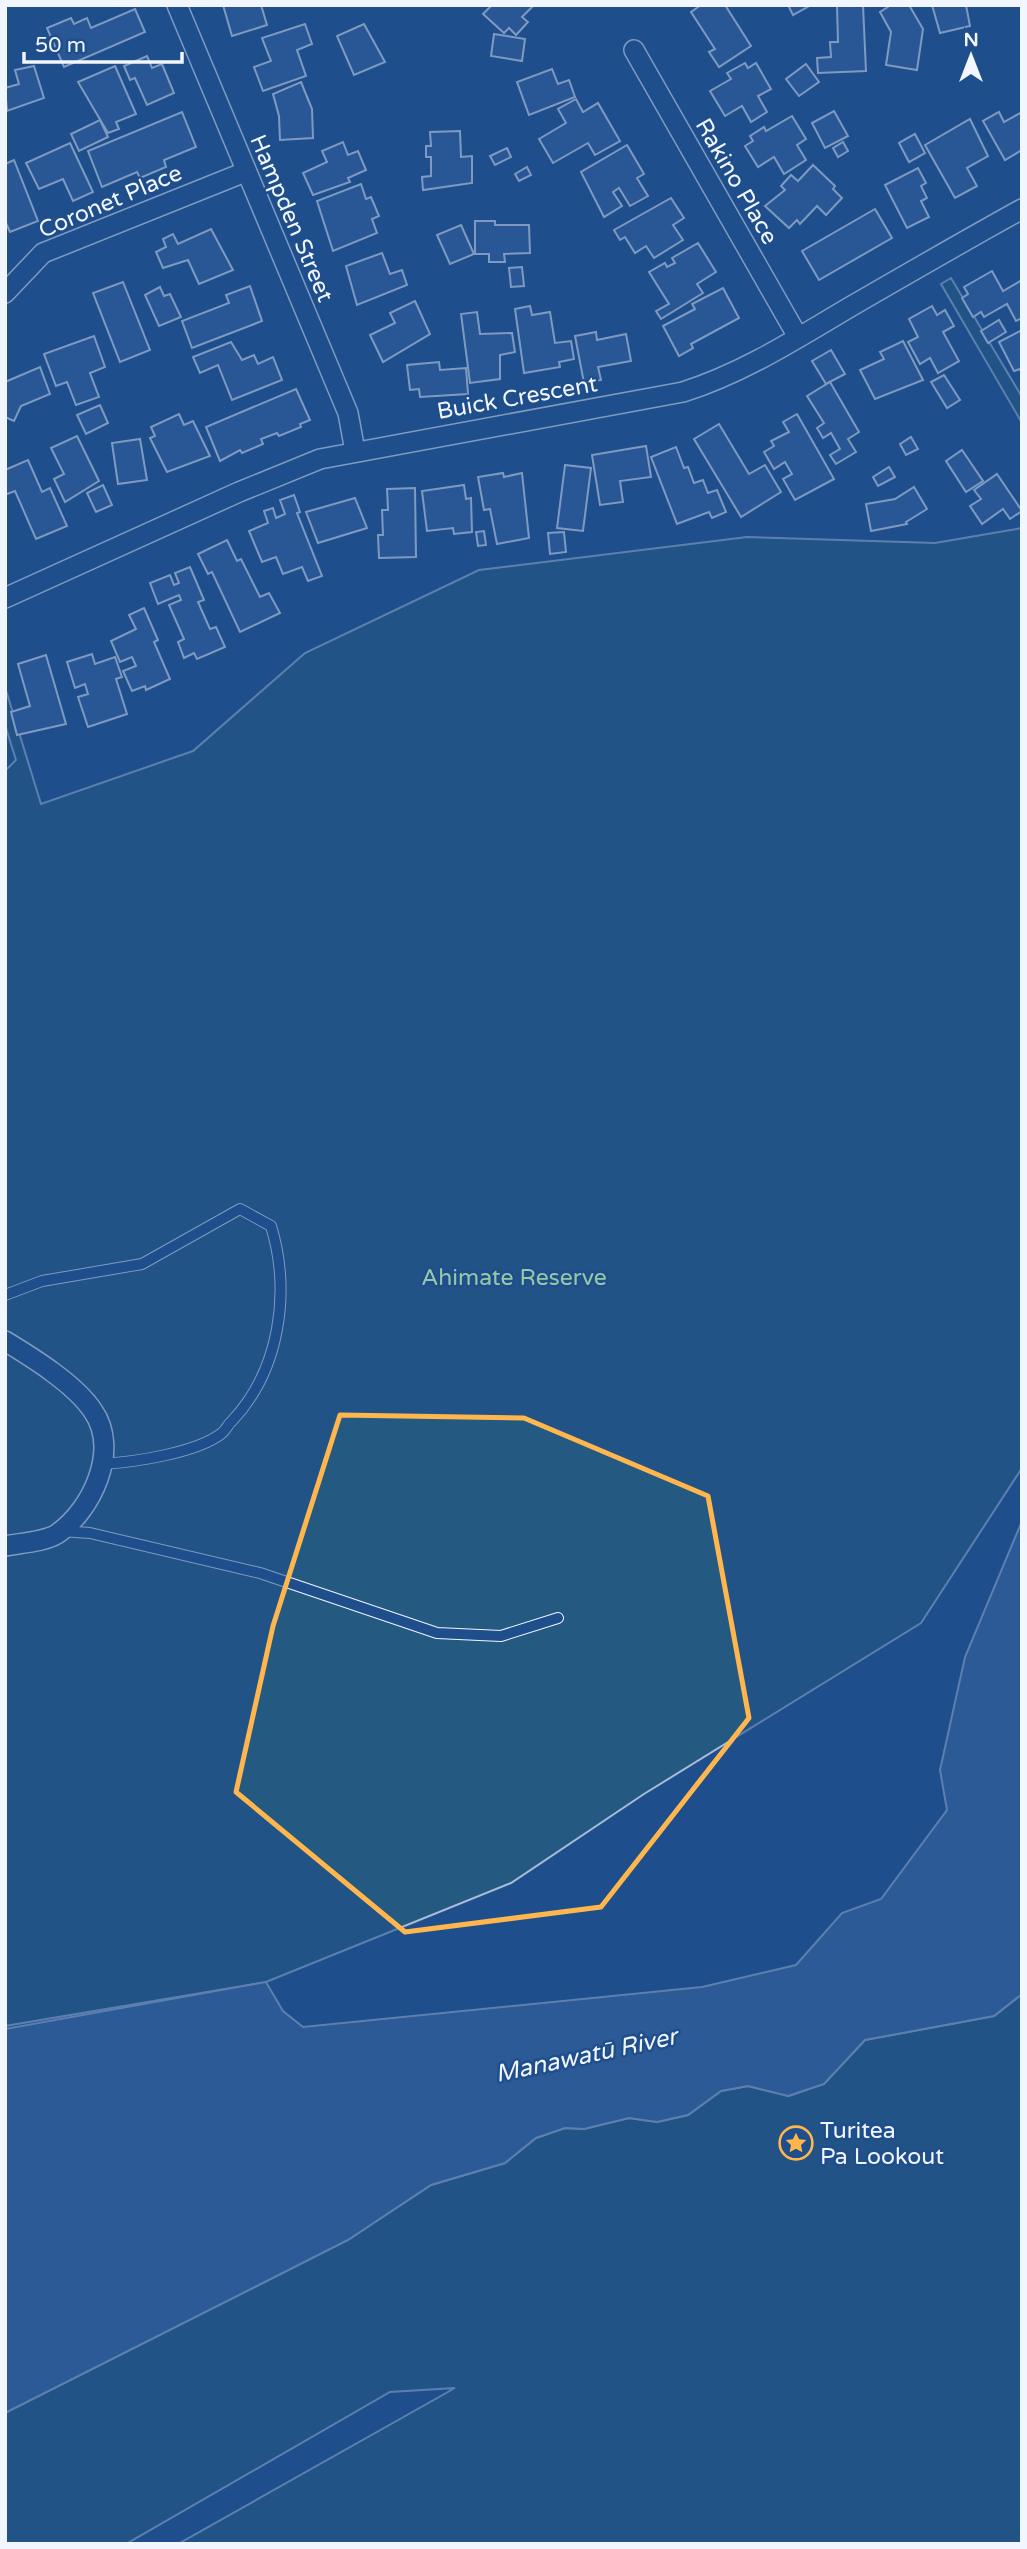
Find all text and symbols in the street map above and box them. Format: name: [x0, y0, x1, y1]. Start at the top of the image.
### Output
scale bar: [24, 21, 182, 65]
north arrow: [936, 21, 1006, 91]
text: N: [963, 29, 979, 51]
text: 50 m: [35, 33, 86, 58]
street label: Rakino Place: [689, 114, 783, 249]
street label: Hampden Street: [243, 130, 339, 307]
street label: Coronet Place: [35, 159, 186, 245]
street label: Buick Crescent: [435, 370, 600, 426]
park label: Ahimate Reserve: [421, 1264, 607, 1292]
water label: Manawatū River: [493, 2021, 682, 2089]
place label: Turitea Pa Lookout: [820, 2117, 944, 2171]
place icon: Turitea Pa Lookout: [777, 2124, 815, 2162]

